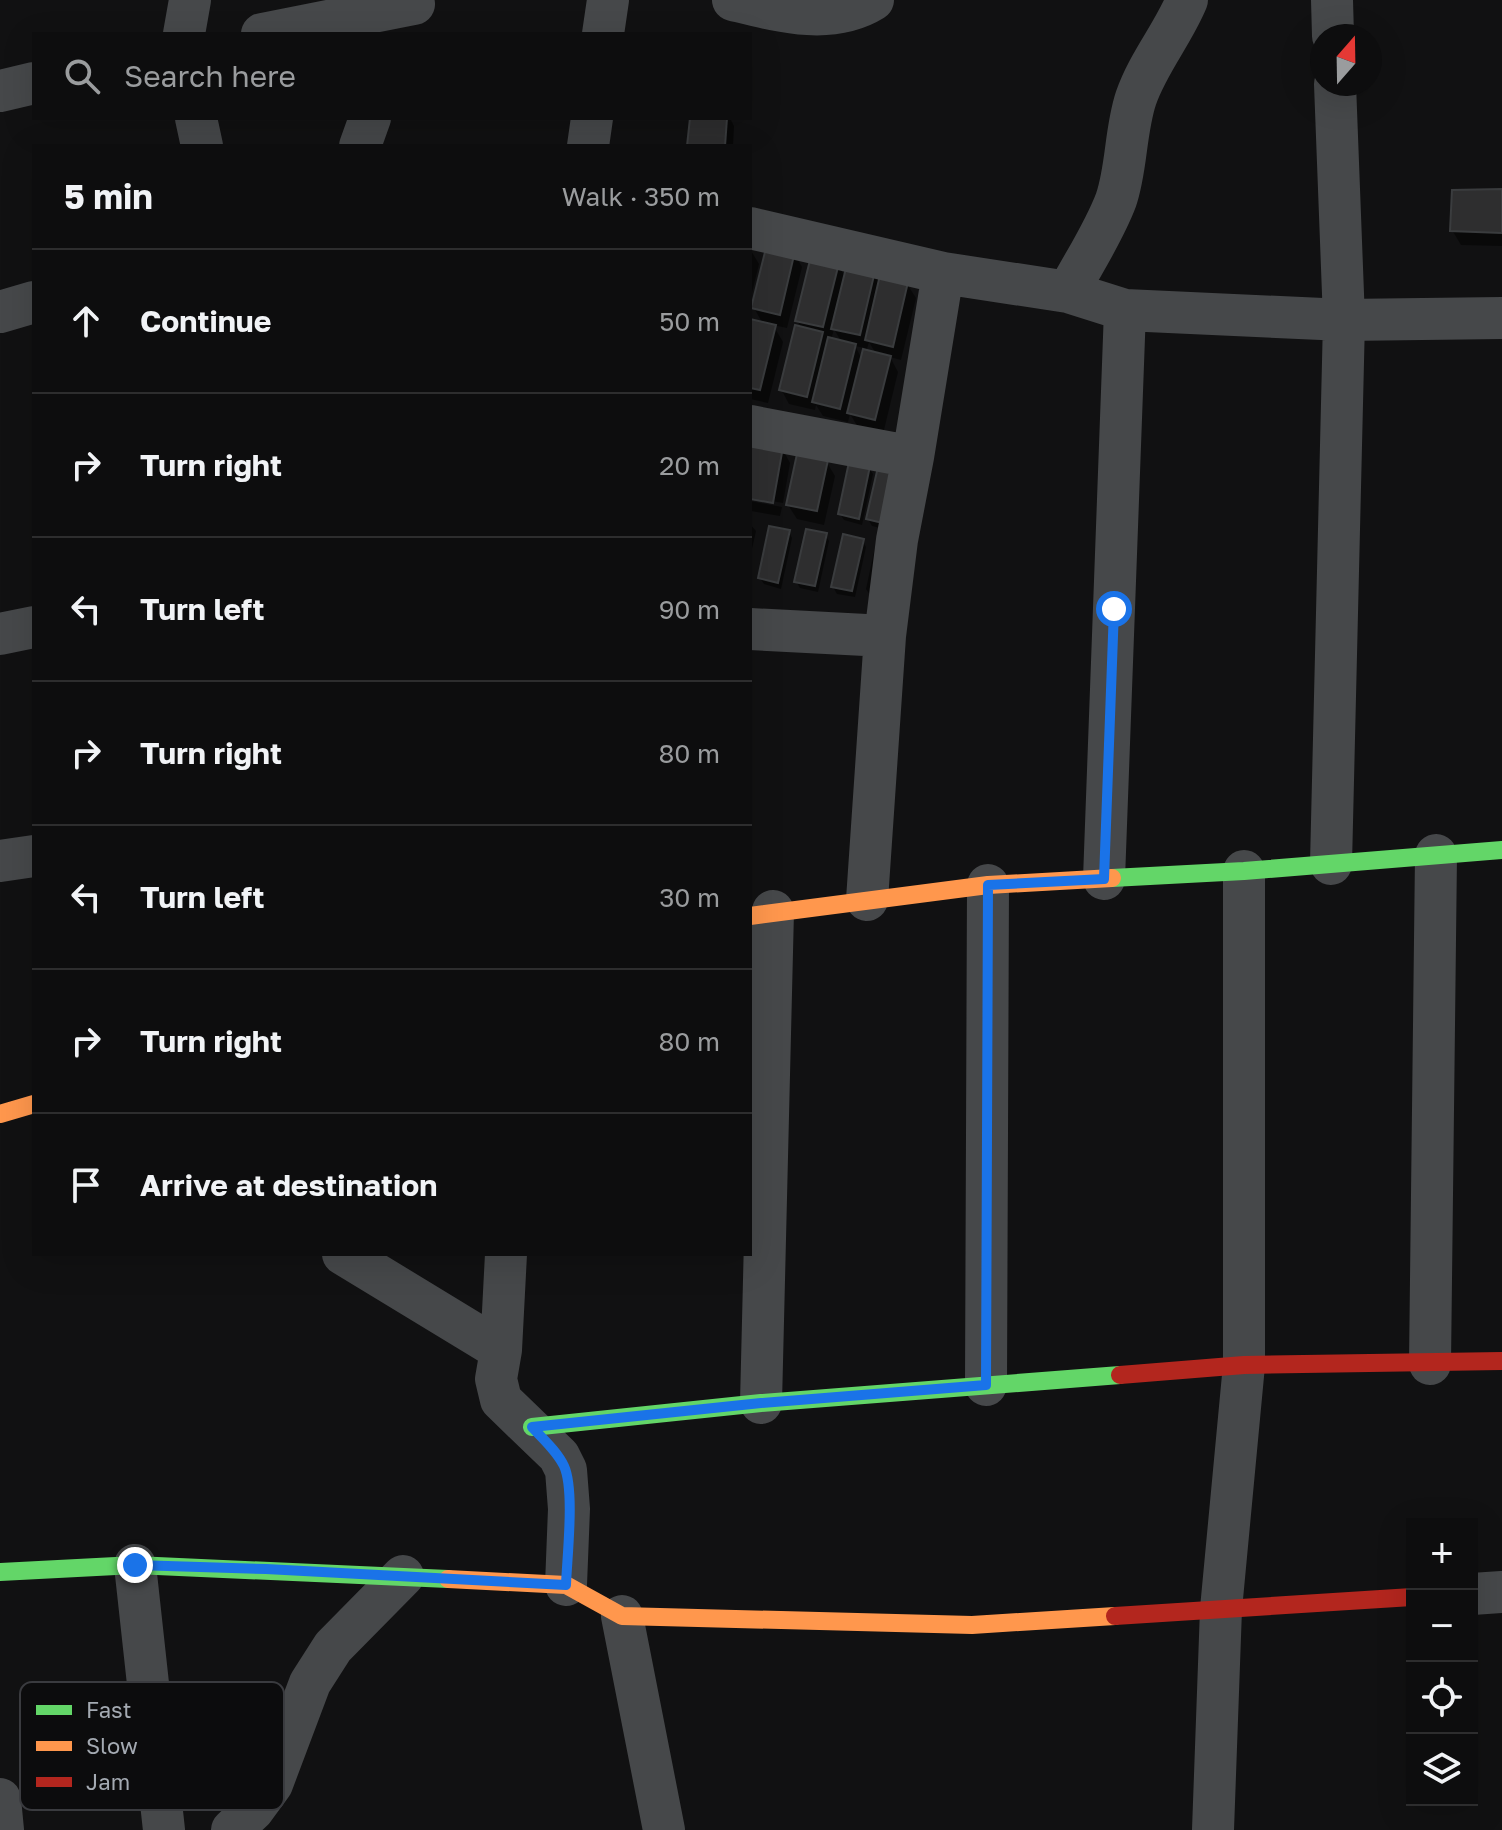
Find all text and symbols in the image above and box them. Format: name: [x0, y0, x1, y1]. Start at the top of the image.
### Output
north arrow: [1310, 24, 1382, 96]
search box: [32, 32, 752, 120]
icon: search: [60, 54, 104, 98]
text: Search here: [124, 58, 296, 94]
text: 5 min: [64, 176, 153, 216]
text: Walk · 350 m: [562, 181, 720, 212]
icon: ahead: [64, 299, 108, 343]
text: Continue: [140, 303, 271, 339]
text: 50 m: [659, 306, 720, 337]
icon: right: [64, 443, 108, 487]
text: Turn right: [140, 447, 282, 483]
text: 20 m: [659, 450, 720, 481]
icon: left: [64, 587, 108, 631]
text: Turn left: [140, 591, 265, 627]
route start: [1096, 591, 1132, 627]
text: 90 m: [659, 594, 720, 625]
icon: right: [64, 731, 108, 775]
text: Turn right: [140, 735, 282, 771]
text: 80 m: [659, 738, 720, 769]
icon: left: [64, 875, 108, 919]
text: Turn left: [140, 879, 265, 915]
text: 30 m: [659, 882, 720, 913]
icon: right: [64, 1019, 108, 1063]
text: Turn right: [140, 1023, 282, 1059]
text: 80 m: [659, 1026, 720, 1057]
icon: arrive: [64, 1163, 108, 1207]
text: Arrive at destination: [140, 1167, 437, 1203]
map controls: [1406, 1518, 1478, 1806]
button: +: [1406, 1518, 1478, 1590]
route end: [117, 1547, 153, 1583]
button: −: [1406, 1590, 1478, 1662]
button: locate: [1406, 1662, 1478, 1734]
legend: [20, 1682, 284, 1810]
text: Fast: [86, 1696, 132, 1723]
text: Slow: [86, 1732, 138, 1759]
button: layers: [1406, 1734, 1478, 1806]
text: Jam: [86, 1768, 130, 1795]

